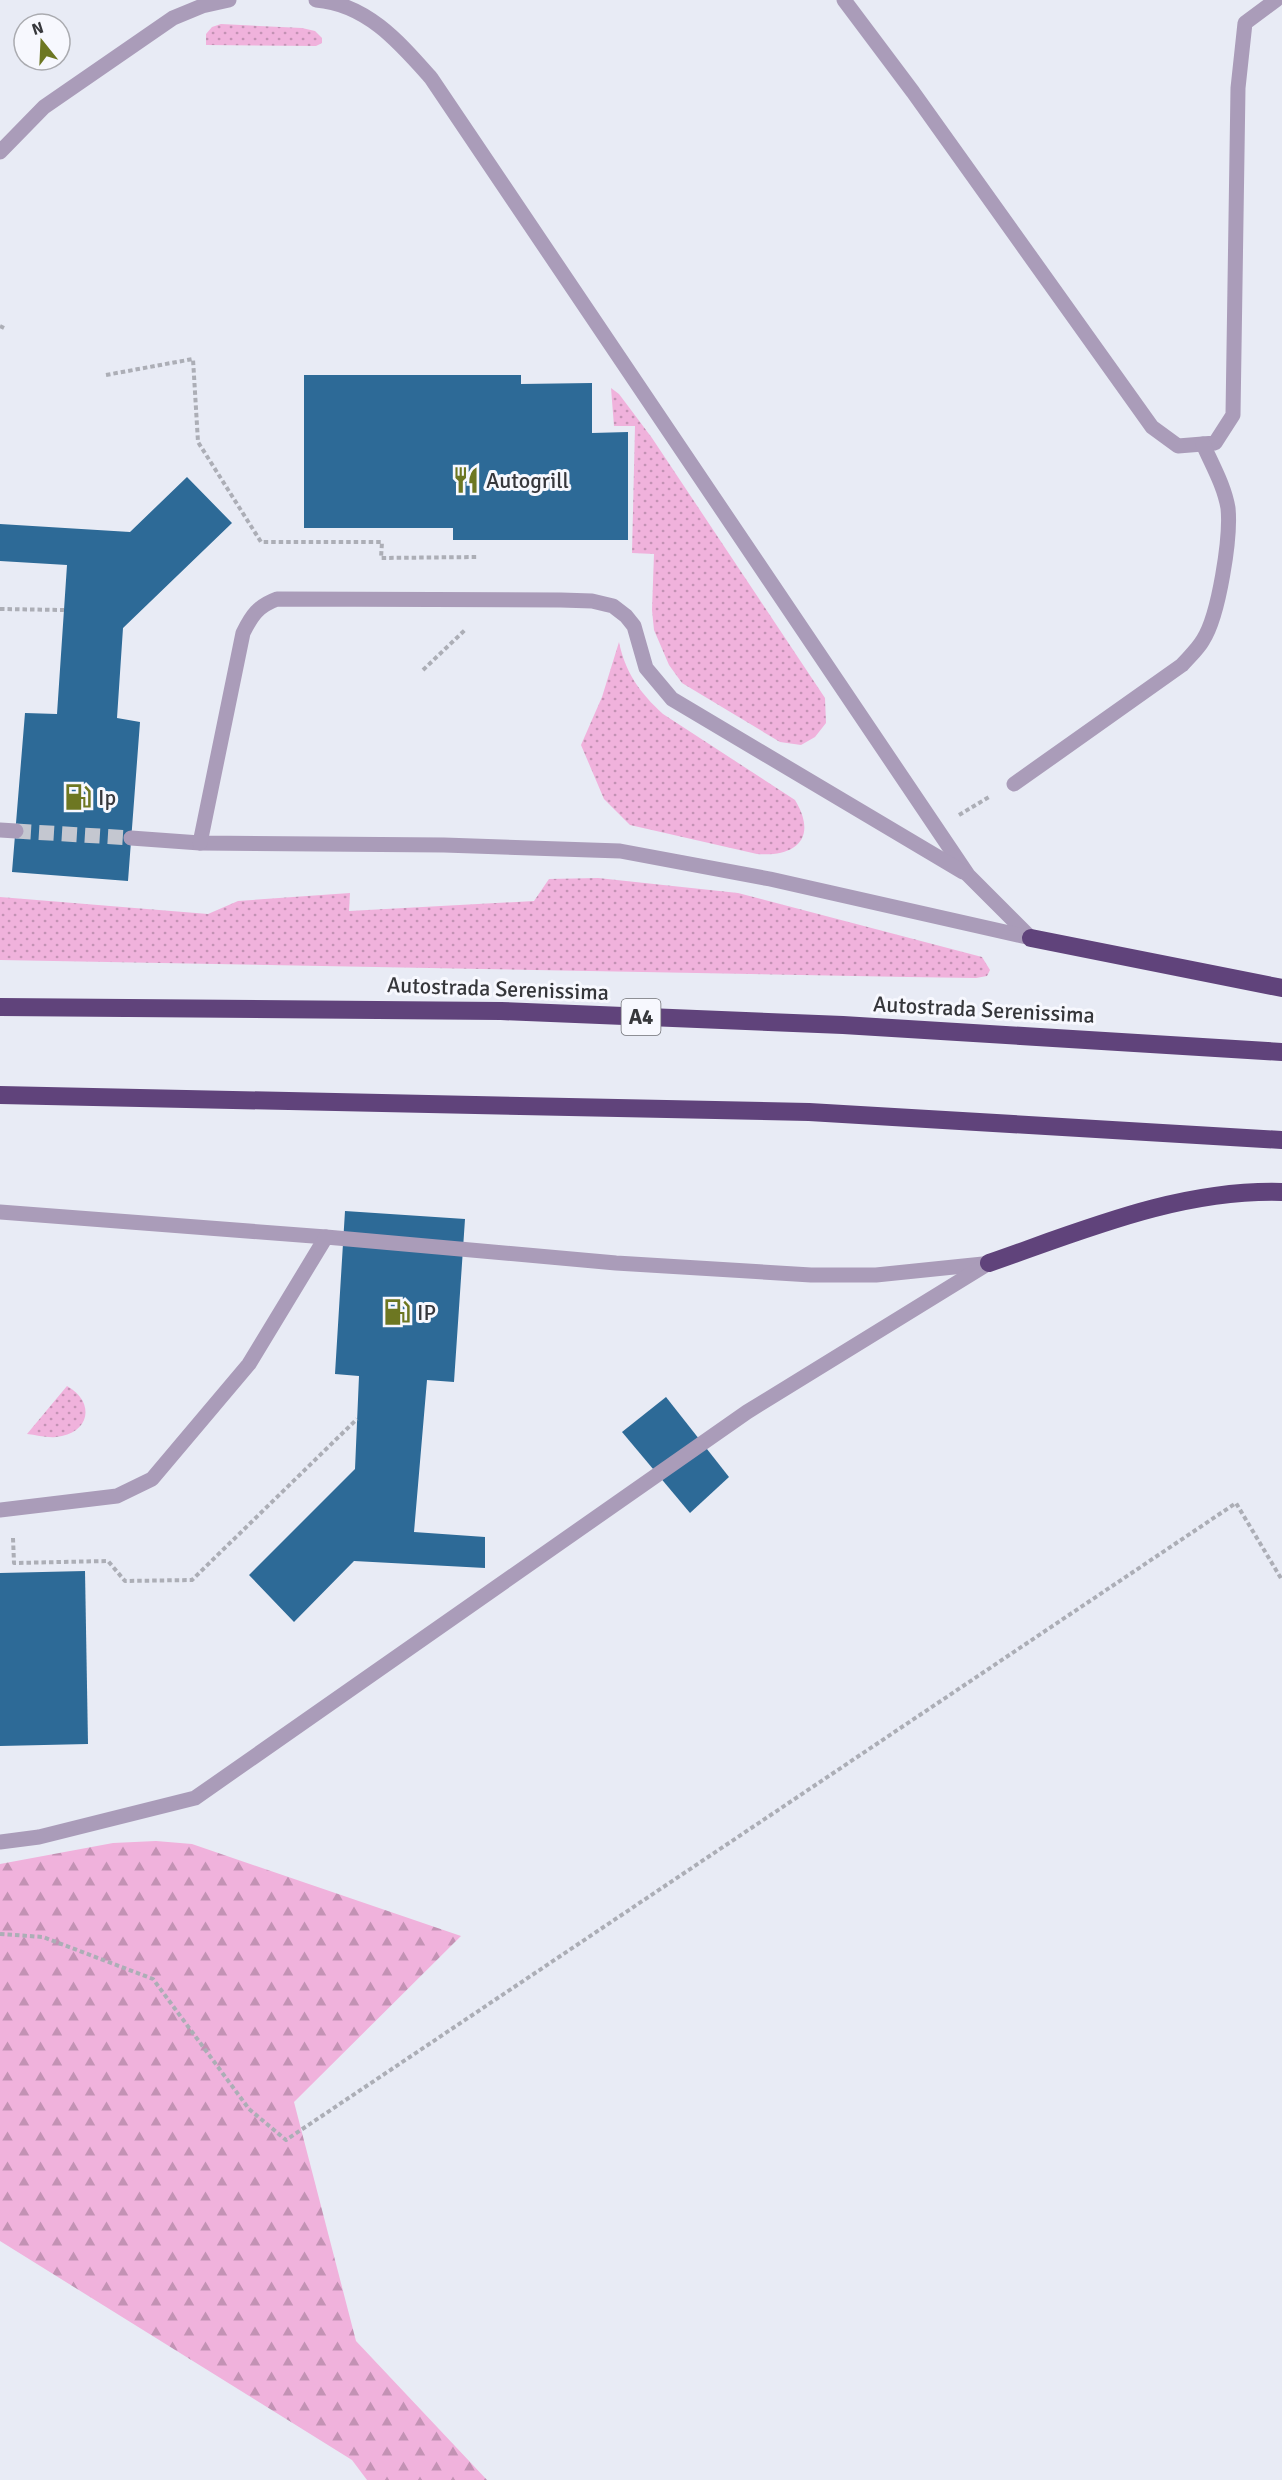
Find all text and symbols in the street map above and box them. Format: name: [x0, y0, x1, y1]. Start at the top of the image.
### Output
north arrow: [12, 12, 72, 72]
text: N: [29, 17, 46, 40]
restaurant icon: Autogrill: [451, 465, 481, 495]
place label: Autogrill: [486, 467, 569, 494]
fuel station icon: Ip: [63, 782, 93, 812]
place label: Ip: [98, 784, 116, 811]
street label: Autostrada Serenissima: [387, 971, 609, 1006]
street label: Autostrada Serenissima: [872, 990, 1096, 1029]
road number: A4: [622, 999, 660, 1035]
fuel station icon: IP: [382, 1297, 412, 1327]
place label: IP: [417, 1299, 436, 1326]

